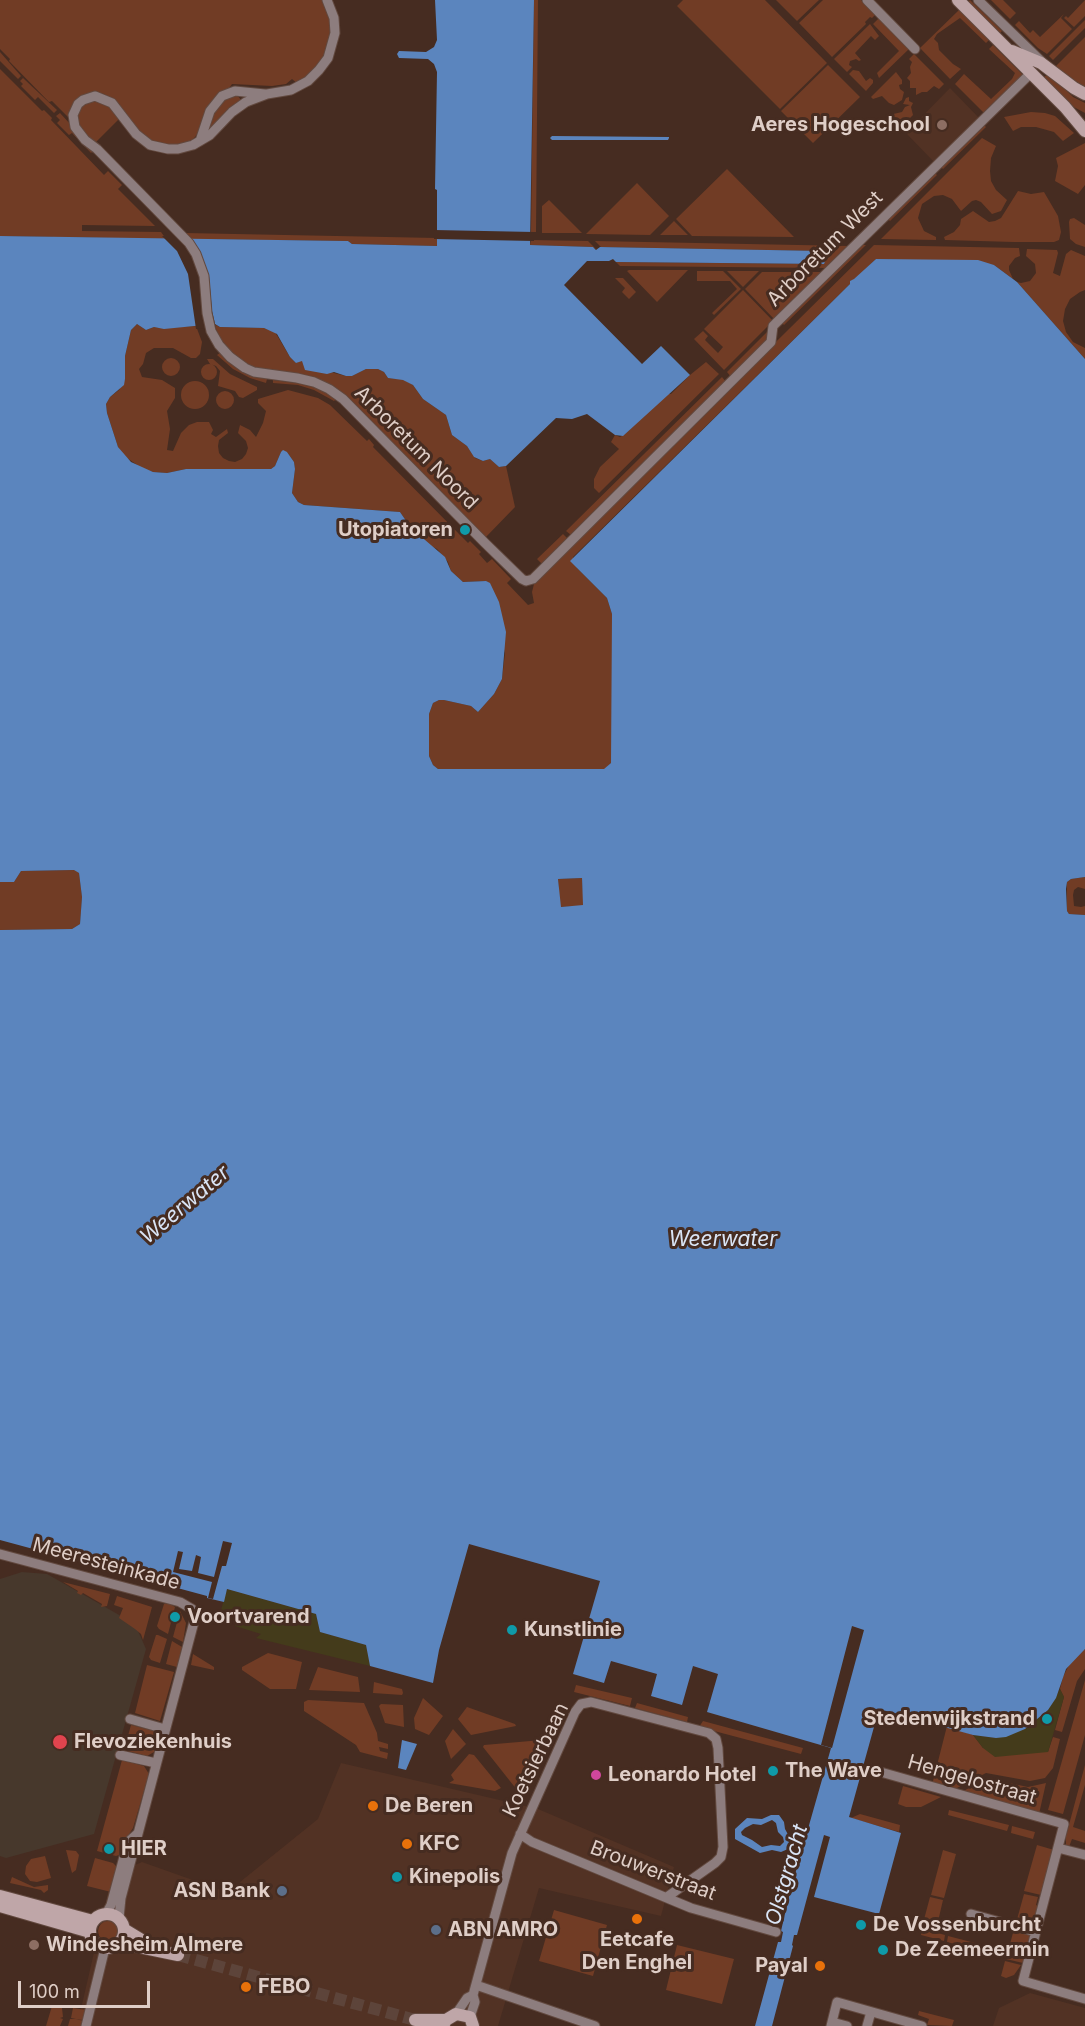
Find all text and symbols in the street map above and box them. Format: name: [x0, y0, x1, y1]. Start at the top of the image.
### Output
place label: Aeres Hogeschool: [751, 113, 930, 137]
marker: Aeres Hogeschool: [935, 118, 949, 132]
street label: Arboretum West: [762, 186, 888, 312]
street label: Arboretum Noord: [349, 381, 483, 515]
place label: Utopiatoren: [338, 518, 453, 542]
marker: Utopiatoren: [458, 523, 472, 537]
water label: Weerwater: [135, 1161, 235, 1249]
water label: Weerwater: [669, 1227, 777, 1253]
street label: Meeresteinkade: [30, 1533, 182, 1595]
place label: Voortvarend: [187, 1605, 310, 1629]
marker: Voortvarend: [168, 1610, 182, 1624]
place label: Kunstlinie: [524, 1618, 622, 1642]
marker: Kunstlinie: [505, 1623, 519, 1637]
street label: Koetsierbaan: [498, 1699, 574, 1821]
place label: Stedenwijkstrand: [863, 1707, 1035, 1731]
marker: Stedenwijkstrand: [1040, 1712, 1054, 1726]
place label: Flevoziekenhuis: [74, 1730, 232, 1754]
marker: Flevoziekenhuis: [51, 1733, 69, 1751]
street label: Hengelostraat: [905, 1750, 1039, 1810]
place label: The Wave: [785, 1759, 882, 1783]
place label: Leonardo Hotel: [608, 1763, 756, 1787]
marker: The Wave: [766, 1764, 780, 1778]
marker: Leonardo Hotel: [589, 1768, 603, 1782]
place label: De Beren: [385, 1794, 473, 1818]
marker: De Beren: [366, 1799, 380, 1813]
water label: Olstgracht: [761, 1822, 813, 1928]
place label: KFC: [419, 1832, 460, 1856]
street label: Brouwerstraat: [587, 1836, 719, 1906]
place label: HIER: [121, 1837, 167, 1861]
marker: KFC: [400, 1837, 414, 1851]
marker: HIER: [102, 1842, 116, 1856]
place label: Kinepolis: [409, 1865, 500, 1889]
marker: Kinepolis: [390, 1870, 404, 1884]
place label: ASN Bank: [173, 1879, 270, 1903]
marker: ASN Bank: [275, 1884, 289, 1898]
marker: Eetcafe Den Enghel: [630, 1912, 644, 1926]
place label: De Vossenburcht: [873, 1913, 1041, 1937]
place label: ABN AMRO: [448, 1918, 558, 1942]
marker: De Vossenburcht: [854, 1918, 868, 1932]
marker: ABN AMRO: [429, 1923, 443, 1937]
place label: Eetcafe Den Enghel: [582, 1928, 692, 1975]
place label: Windesheim Almere: [46, 1933, 243, 1957]
marker: Windesheim Almere: [27, 1938, 41, 1952]
place label: De Zeemeermin: [895, 1938, 1050, 1962]
marker: De Zeemeermin: [876, 1943, 890, 1957]
place label: Payal: [755, 1954, 808, 1978]
marker: Payal: [813, 1959, 827, 1973]
scale bar: [21, 1969, 153, 2007]
place label: FEBO: [258, 1975, 311, 1999]
marker: FEBO: [239, 1980, 253, 1994]
text: 100 m: [29, 1981, 80, 2002]

